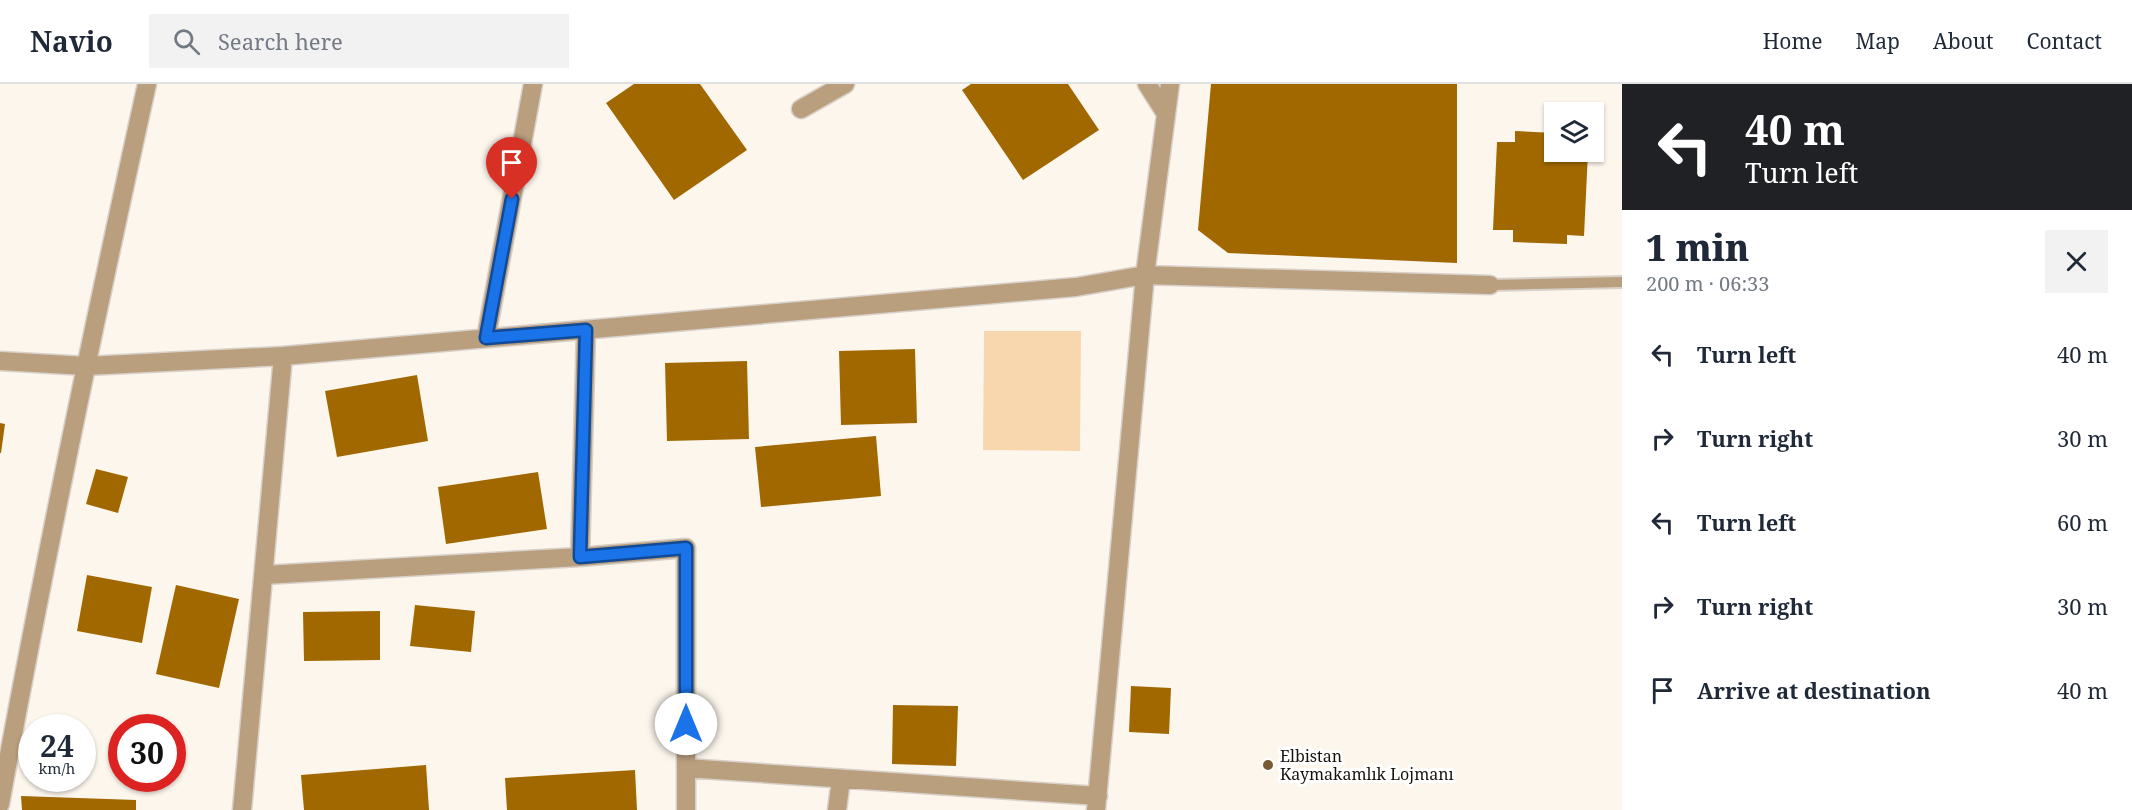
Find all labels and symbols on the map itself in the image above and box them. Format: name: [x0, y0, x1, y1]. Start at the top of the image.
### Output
pin: [486, 137, 537, 199]
position arrow: [654, 692, 718, 756]
speed limit sign: 30: [108, 714, 186, 792]
place label: Elbistan Kaymakamlık Lojmanı: [1280, 745, 1454, 785]
marker: Elbistan Kaymakamlık Lojmanı: [1261, 758, 1275, 772]

